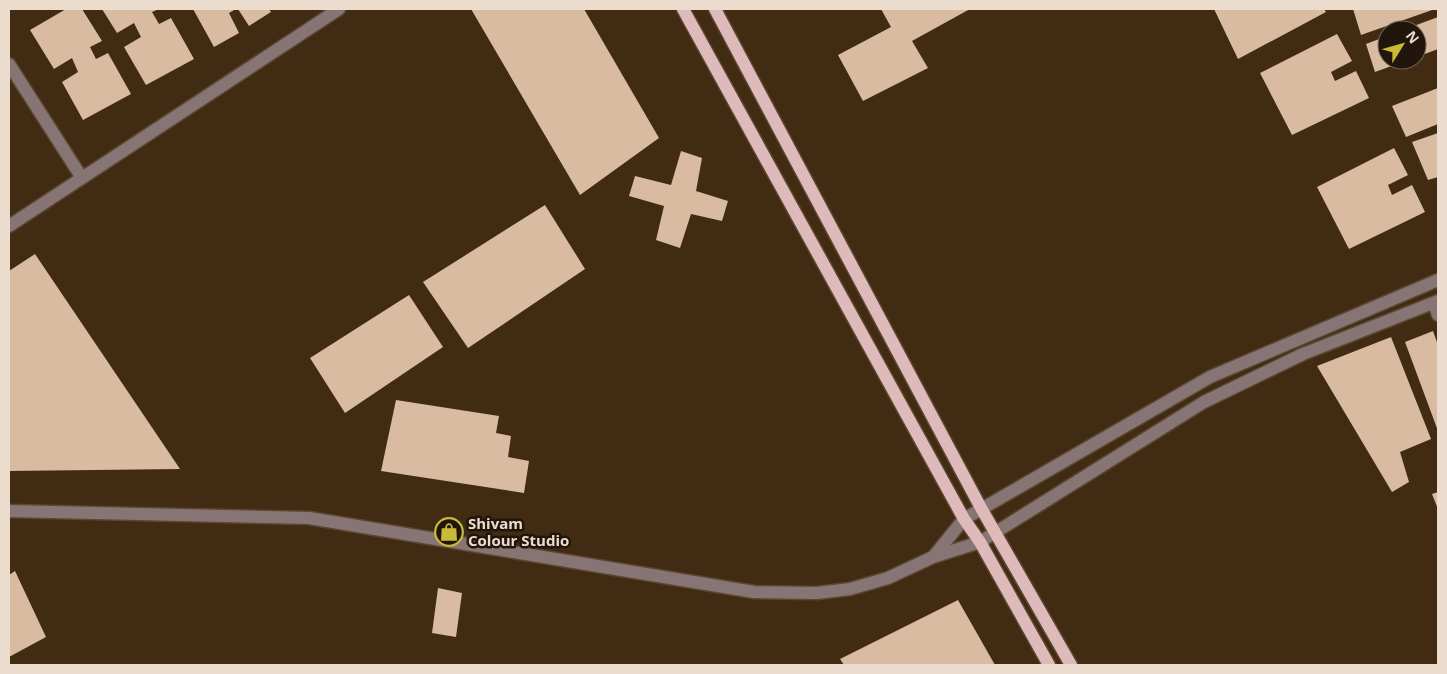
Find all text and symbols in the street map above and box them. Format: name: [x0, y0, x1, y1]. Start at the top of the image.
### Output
north arrow: [1377, 20, 1427, 70]
text: N: [1402, 27, 1424, 47]
place label: Shivam Colour Studio: [468, 513, 569, 550]
shop icon: Shivam Colour Studio: [434, 517, 464, 547]

